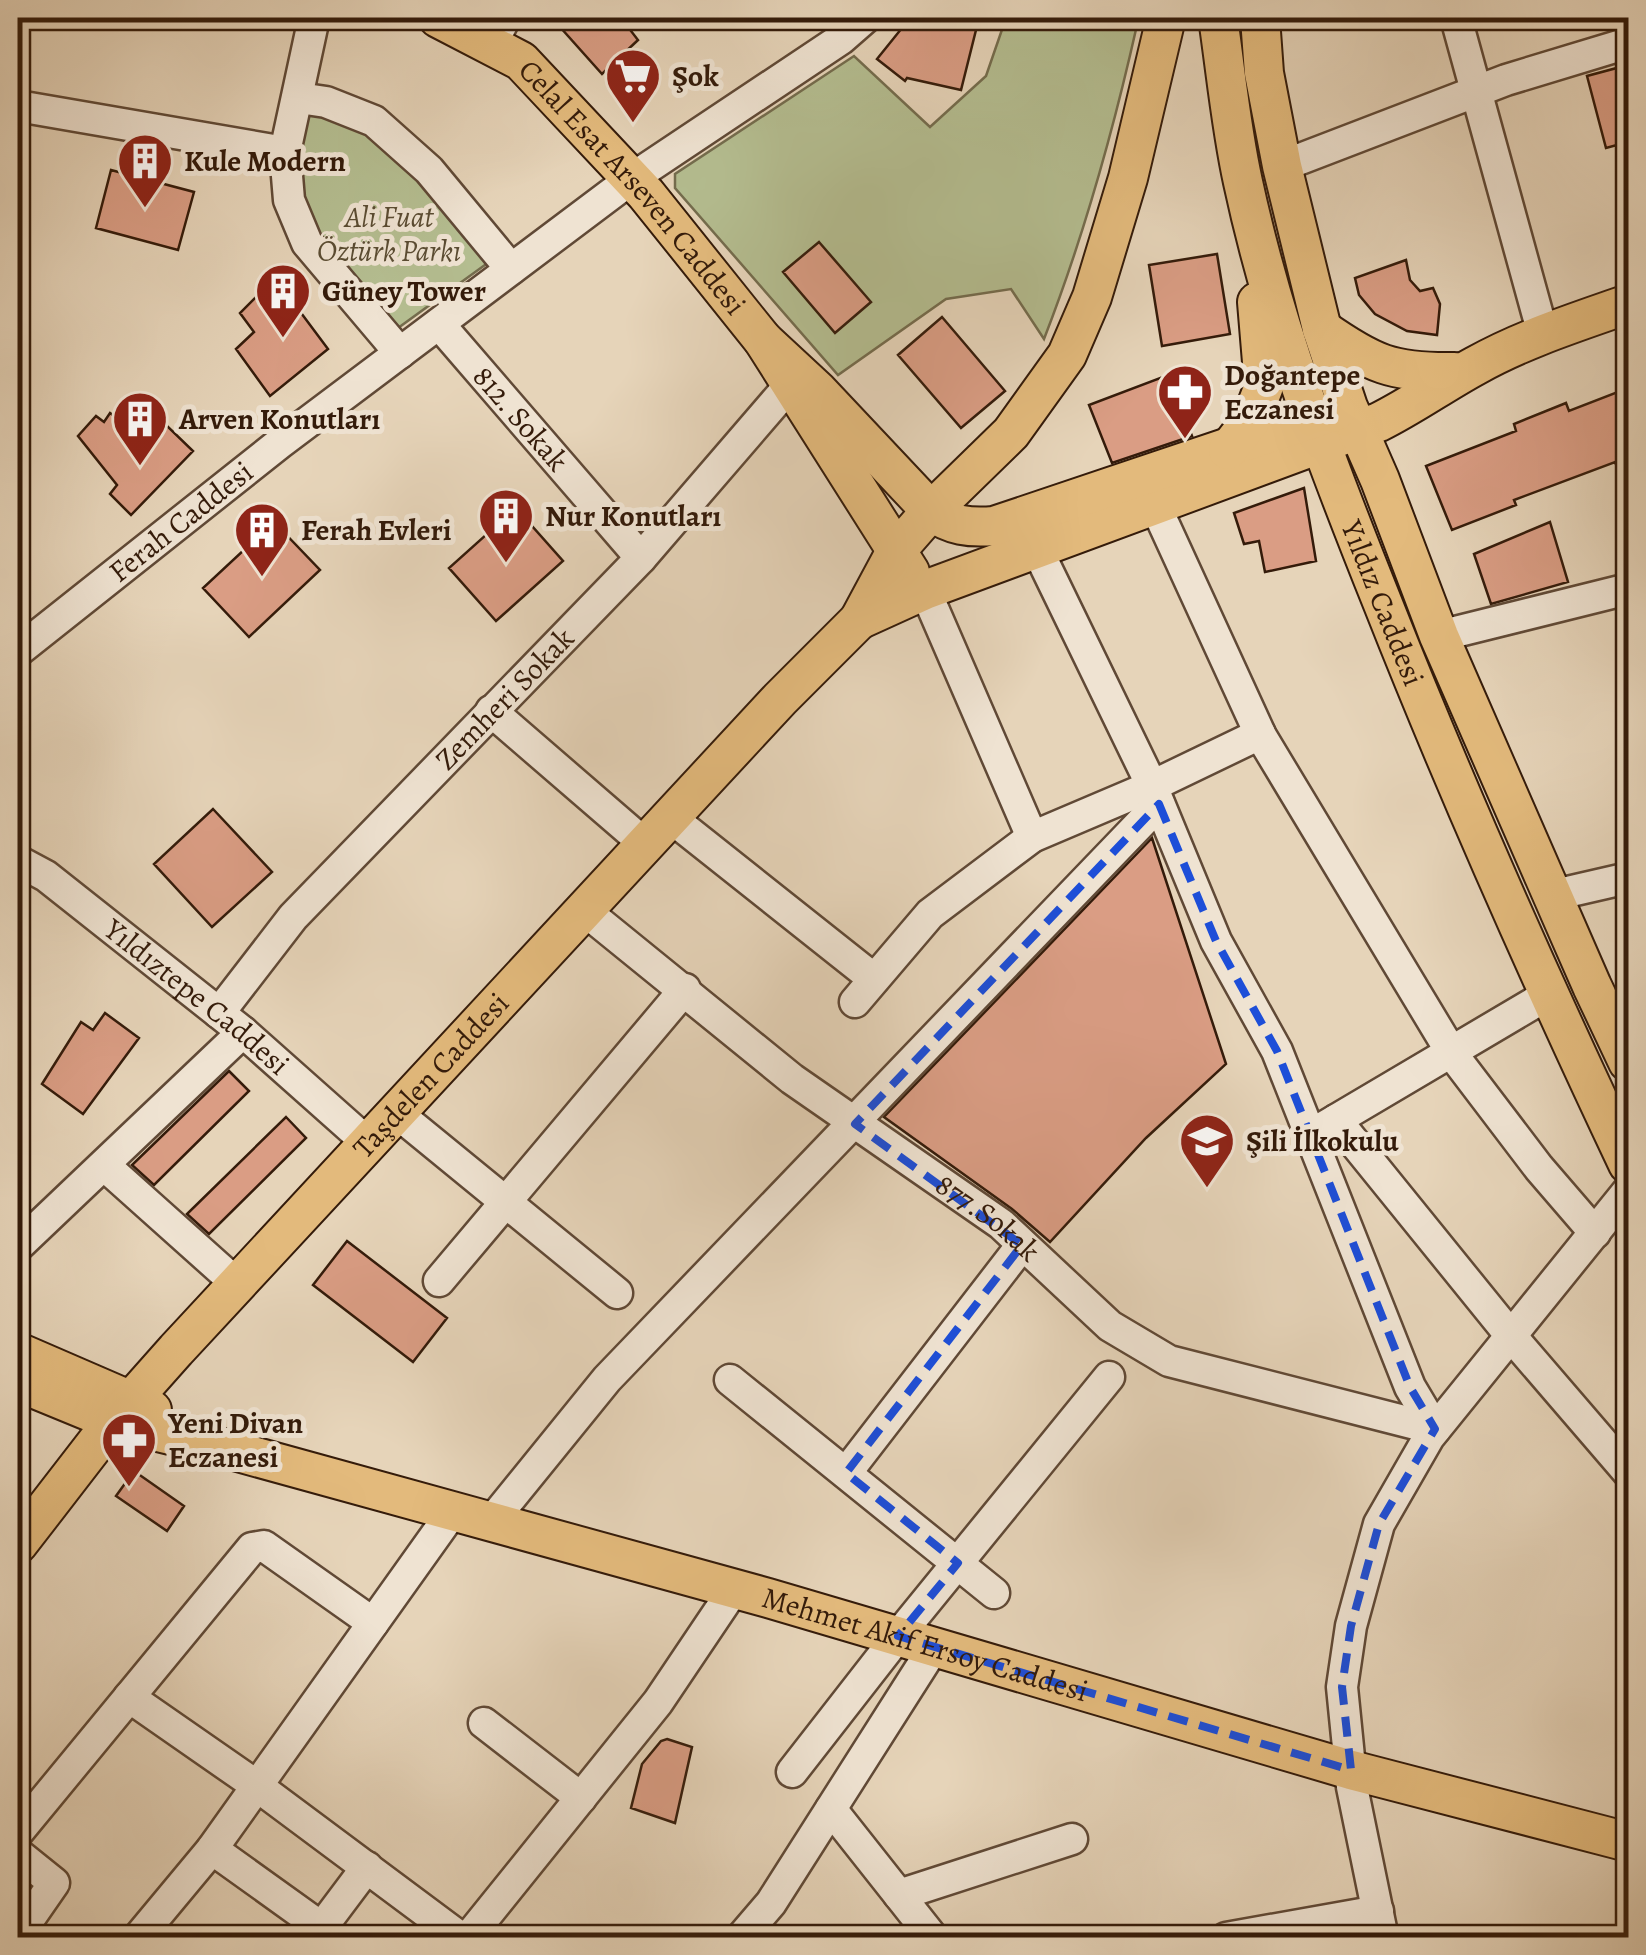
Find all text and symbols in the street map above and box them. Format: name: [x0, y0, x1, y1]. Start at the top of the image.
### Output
supermarket icon: Şok: [603, 46, 663, 125]
street label: Celal Esat Arseven Caddesi: [510, 51, 755, 323]
place label: Şok: [672, 56, 719, 96]
building icon: Kule Modern: [115, 131, 175, 210]
place label: Kule Modern: [184, 141, 346, 181]
park label: Ali Fuat Öztürk Parkı: [317, 197, 461, 271]
building icon: Güney Tower: [253, 261, 313, 340]
place label: Güney Tower: [322, 271, 486, 311]
place label: Doğantepe Eczanesi: [1224, 355, 1360, 429]
street label: 812. Sokak: [464, 357, 577, 480]
pharmacy icon: Doğantepe Eczanesi: [1155, 362, 1215, 441]
building icon: Arven Konutları: [110, 389, 170, 468]
place label: Arven Konutları: [178, 399, 380, 439]
street label: Ferah Caddesi: [100, 452, 261, 591]
building icon: Nur Konutları: [476, 486, 536, 565]
place label: Nur Konutları: [545, 496, 722, 536]
building icon: Ferah Evleri: [232, 500, 292, 579]
place label: Ferah Evleri: [301, 510, 452, 550]
street label: Yıldız Caddesi: [1331, 513, 1434, 692]
street label: Zemheri Sokak: [426, 619, 583, 779]
street label: Yıldıztepe Caddesi: [95, 909, 298, 1084]
street label: Taşdelen Caddesi: [344, 984, 518, 1167]
school or university icon: Şili İlkokulu: [1177, 1111, 1237, 1190]
place label: Şili İlkokulu: [1246, 1121, 1399, 1161]
street label: 877.Sokak: [927, 1164, 1049, 1271]
place label: Yeni Divan Eczanesi: [167, 1403, 303, 1477]
pharmacy icon: Yeni Divan Eczanesi: [99, 1410, 159, 1489]
street label: Mehmet Akif Ersoy Caddesi: [757, 1577, 1093, 1711]

